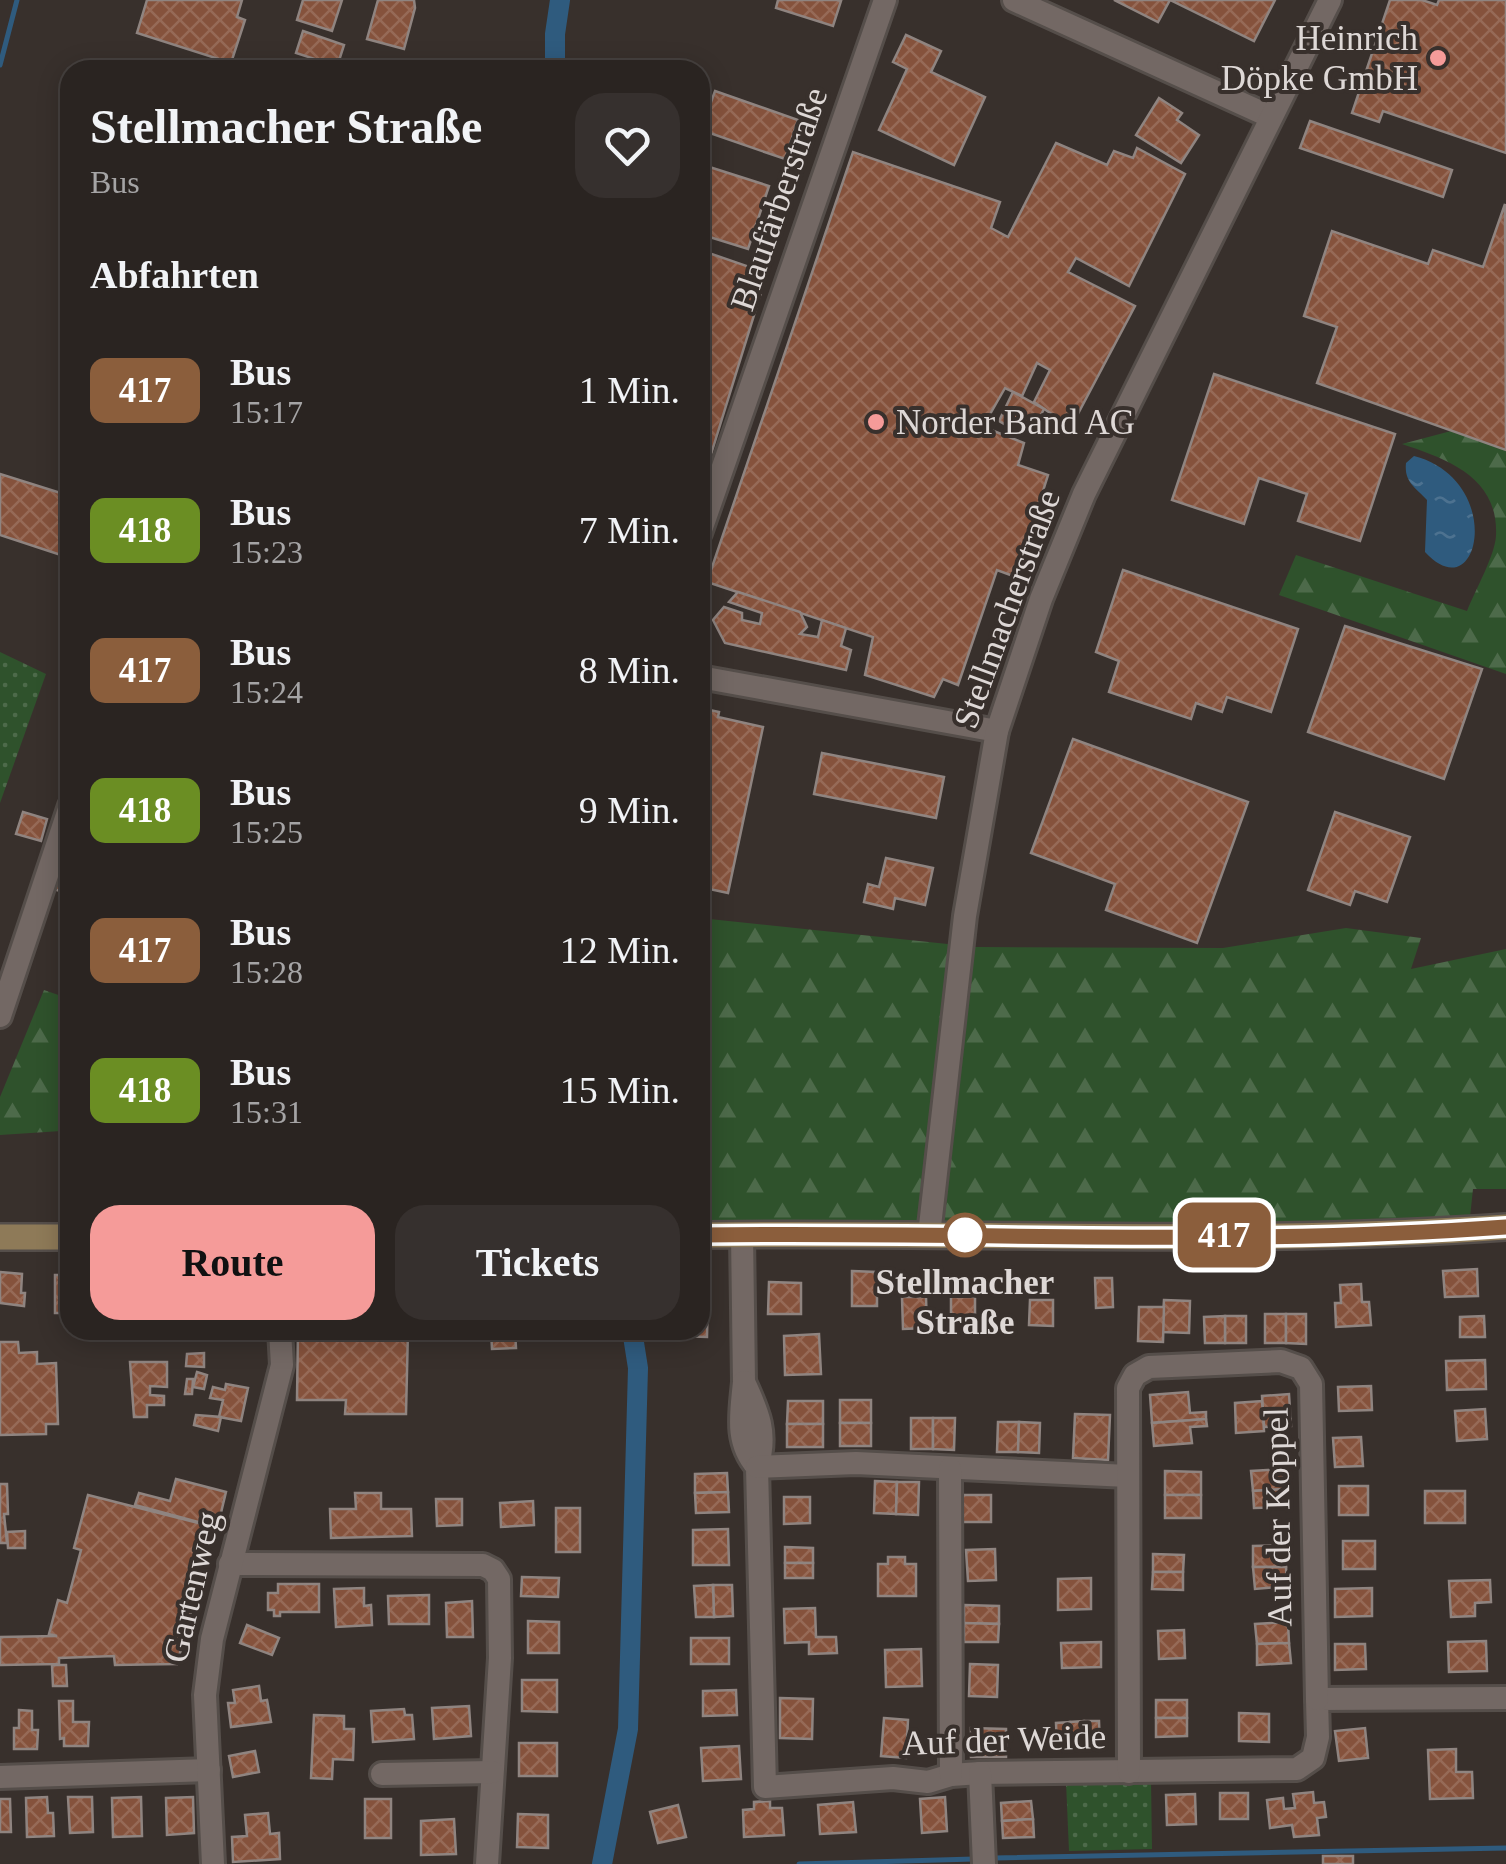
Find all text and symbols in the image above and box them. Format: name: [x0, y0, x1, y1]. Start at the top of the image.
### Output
place label: Heinrich Döpke GmbH: [1221, 19, 1418, 98]
marker: Heinrich Döpke GmbH: [1427, 47, 1449, 69]
street label: Blaufärberstraße: [723, 82, 835, 316]
button: heart: [575, 93, 680, 198]
text: Stellmacher Straße: [90, 100, 482, 153]
text: Bus: [90, 164, 140, 200]
text: Abfahrten: [90, 254, 259, 296]
text: Bus: [230, 351, 291, 393]
text: 1 Min.: [579, 369, 680, 411]
text: 417: [119, 371, 171, 410]
text: 15:17: [230, 394, 303, 430]
place label: Norder Band AG: [896, 403, 1135, 442]
marker: Norder Band AG: [865, 411, 887, 433]
street label: Stellmacherstraße: [946, 485, 1068, 733]
text: Bus: [230, 491, 291, 533]
text: 7 Min.: [579, 509, 680, 551]
text: 418: [119, 511, 171, 550]
text: 15:23: [230, 534, 303, 570]
text: Bus: [230, 631, 291, 673]
text: 8 Min.: [579, 649, 680, 691]
text: 417: [119, 651, 171, 690]
text: 15:24: [230, 674, 303, 710]
text: Bus: [230, 771, 291, 813]
text: 9 Min.: [579, 789, 680, 831]
text: 418: [119, 791, 171, 830]
text: 15:25: [230, 814, 303, 850]
text: Bus: [230, 911, 291, 953]
text: 12 Min.: [560, 929, 680, 971]
text: 417: [119, 931, 171, 970]
text: 15:28: [230, 954, 303, 990]
text: Bus: [230, 1051, 291, 1093]
text: 15 Min.: [560, 1069, 680, 1111]
text: 418: [119, 1071, 171, 1110]
text: 15:31: [230, 1094, 303, 1130]
line badge: 417: [1166, 1202, 1282, 1268]
button: Route: [90, 1205, 375, 1320]
button: Tickets: [395, 1205, 680, 1320]
marker: Stellmacher Straße: [944, 1214, 986, 1256]
text: 417: [1198, 1216, 1250, 1255]
place label: Stellmacher Straße: [876, 1263, 1054, 1342]
street label: Auf der Koppel: [1257, 1407, 1299, 1627]
street label: Gartenweg: [156, 1508, 228, 1666]
street label: Auf der Weide: [901, 1717, 1107, 1763]

